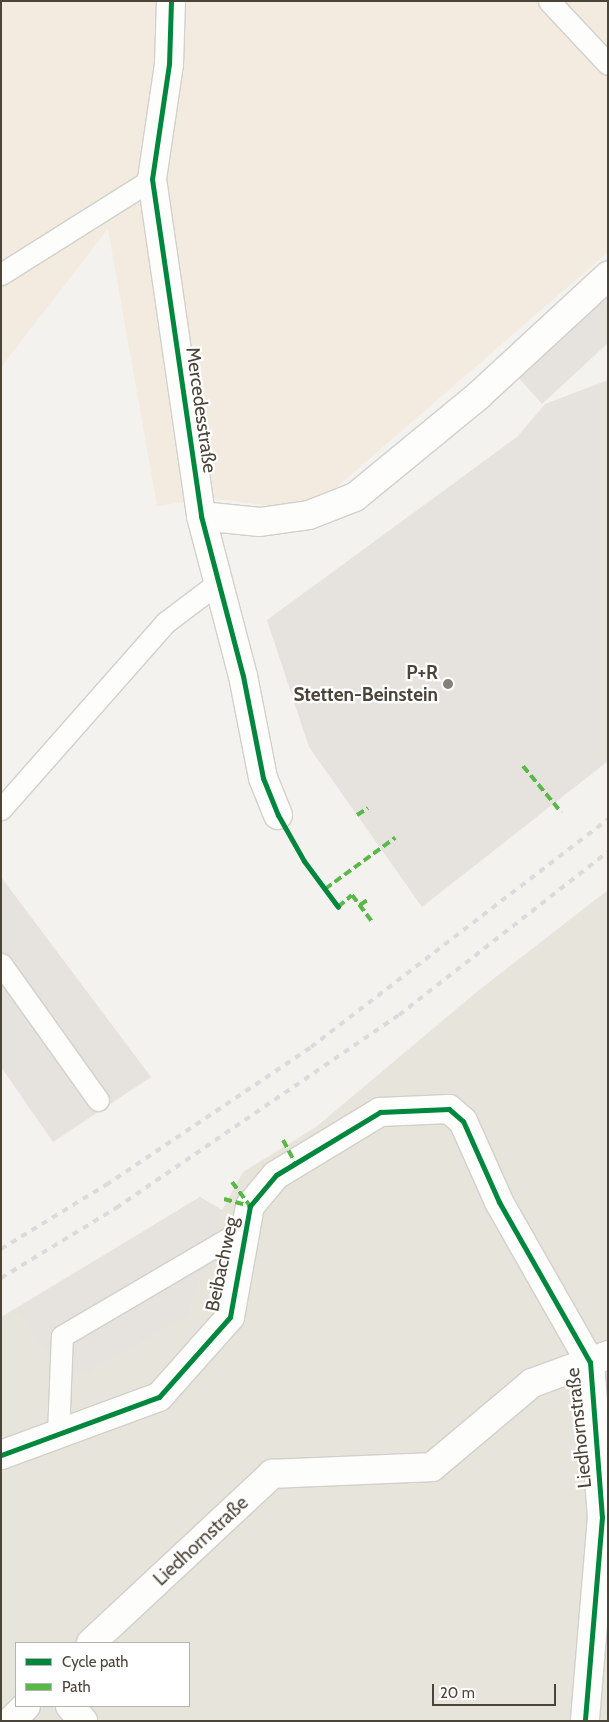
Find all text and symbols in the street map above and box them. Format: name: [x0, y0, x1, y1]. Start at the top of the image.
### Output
street label: Mercedesstraße: [181, 346, 221, 474]
place label: P+R Stetten-Beinstein: [293, 662, 438, 706]
marker: P+R Stetten-Beinstein: [442, 678, 454, 690]
street label: Beibachweg: [201, 1214, 243, 1314]
street label: Liedhornstraße: [561, 1367, 597, 1489]
street label: Liedhornstraße: [149, 1491, 253, 1591]
legend: [15, 1642, 190, 1707]
text: Cycle path: [62, 1653, 128, 1671]
scale bar: [434, 1674, 558, 1706]
text: Path: [62, 1678, 91, 1696]
text: 20 m: [440, 1684, 475, 1702]

